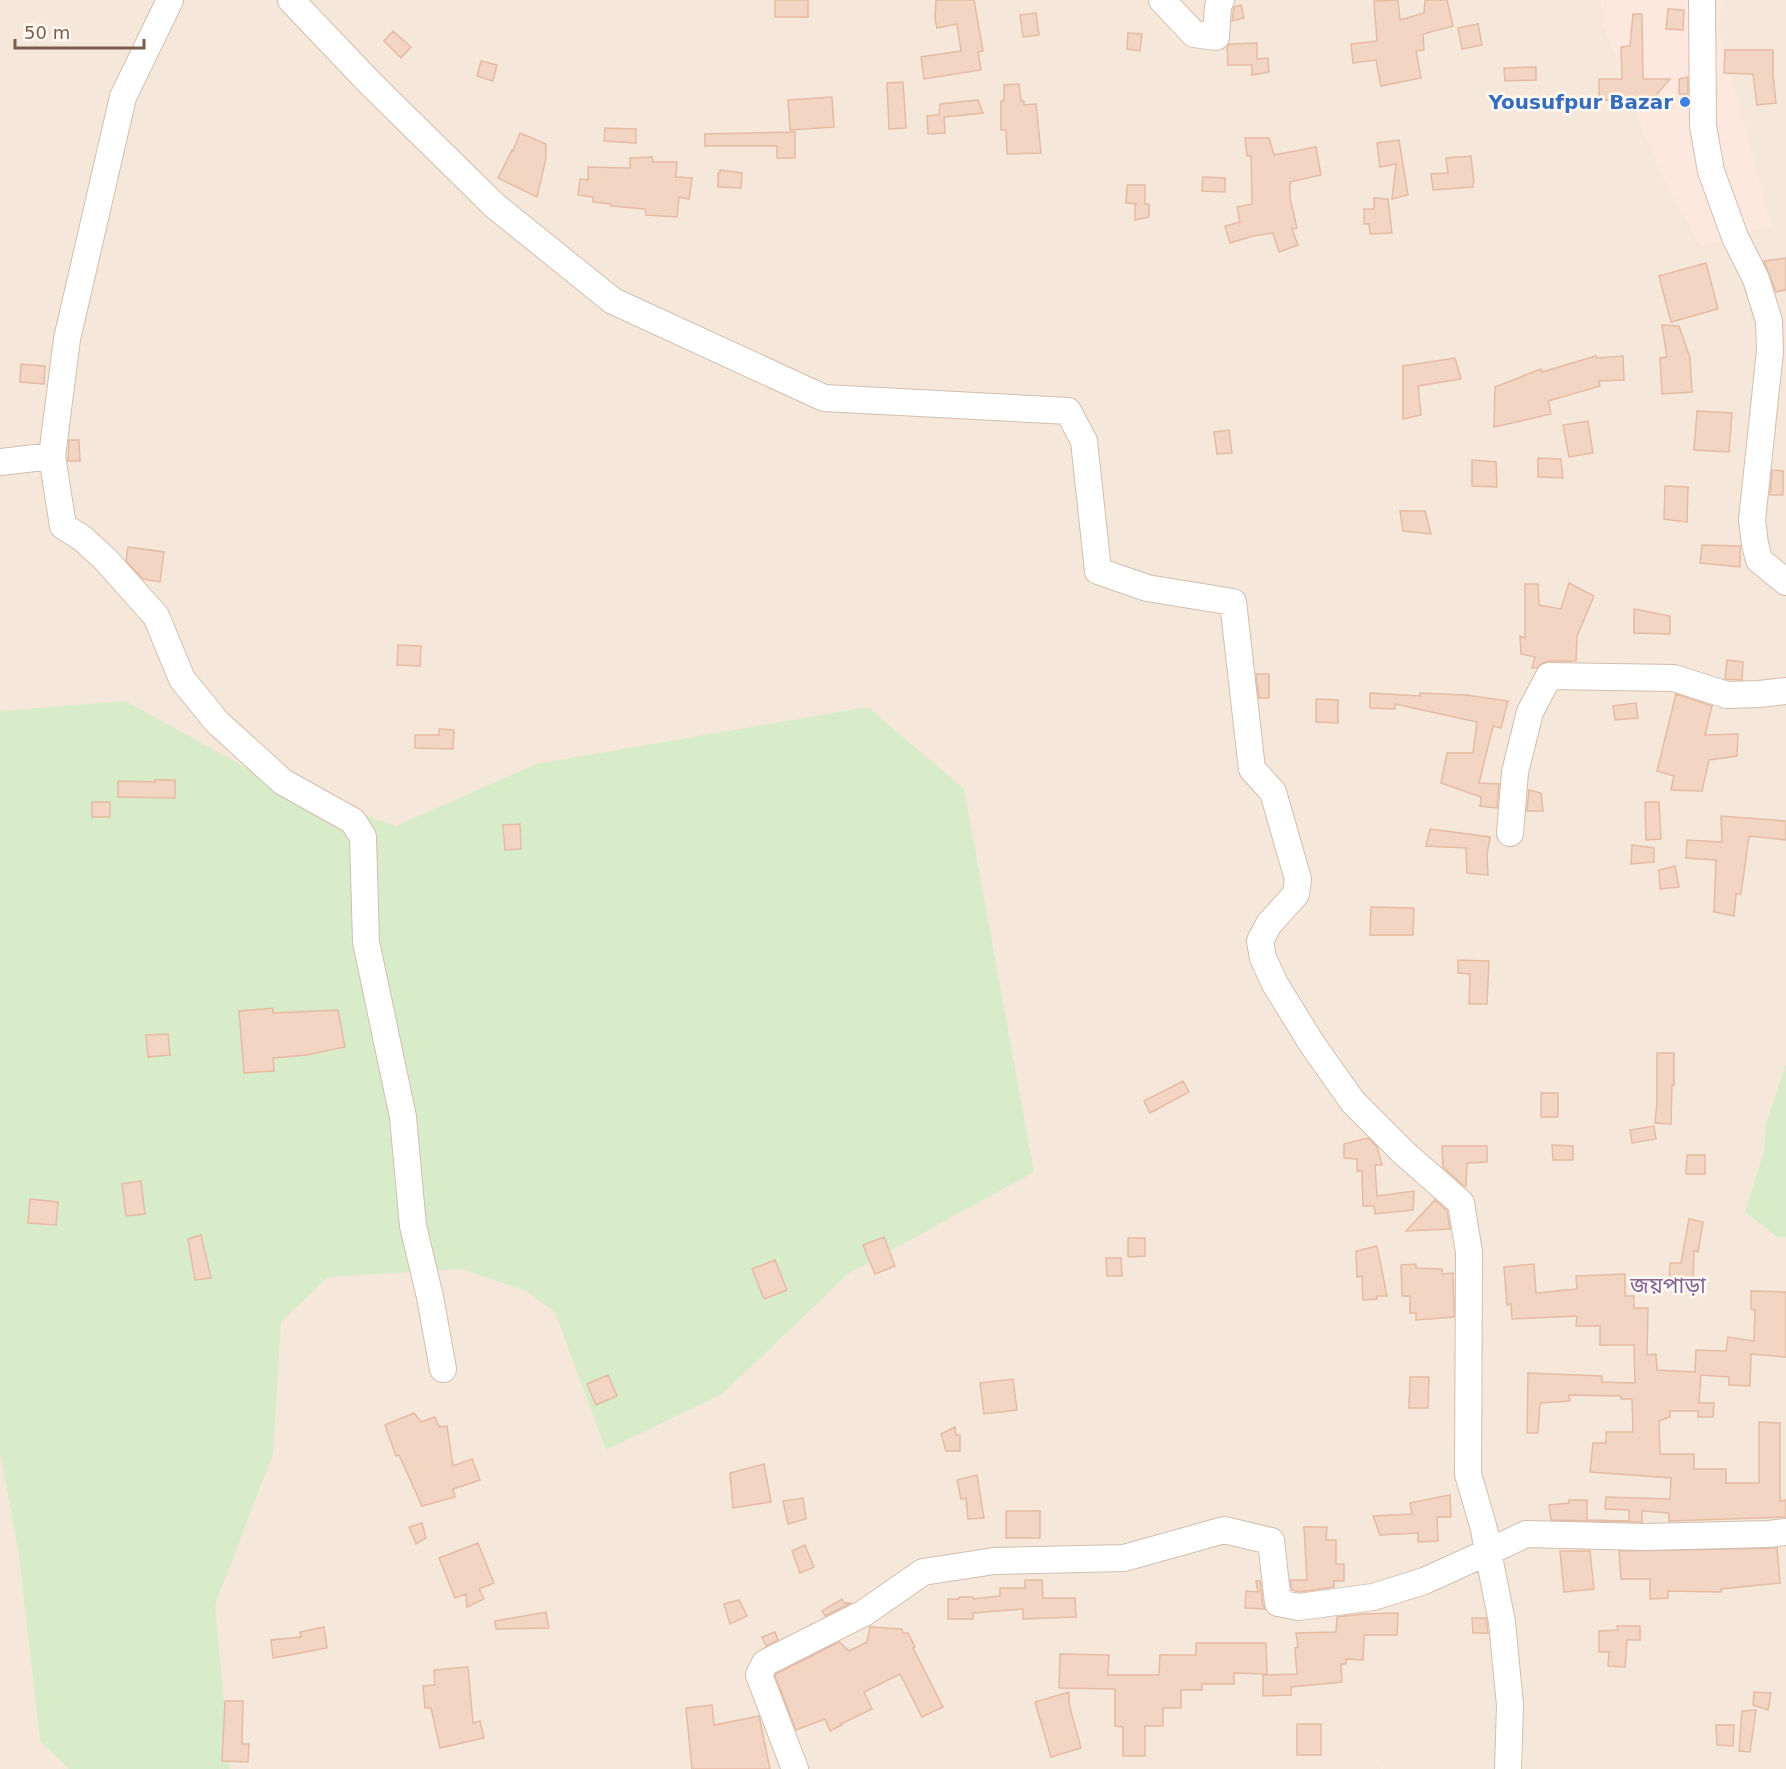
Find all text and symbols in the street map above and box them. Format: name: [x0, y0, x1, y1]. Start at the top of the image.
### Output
scale bar: [15, 12, 144, 50]
text: 50 m: [24, 22, 70, 43]
place label: Yousufpur Bazar: [1487, 90, 1673, 114]
marker: Yousufpur Bazar: [1678, 95, 1692, 109]
district label: জয়পাড়া: [1629, 1273, 1707, 1298]

